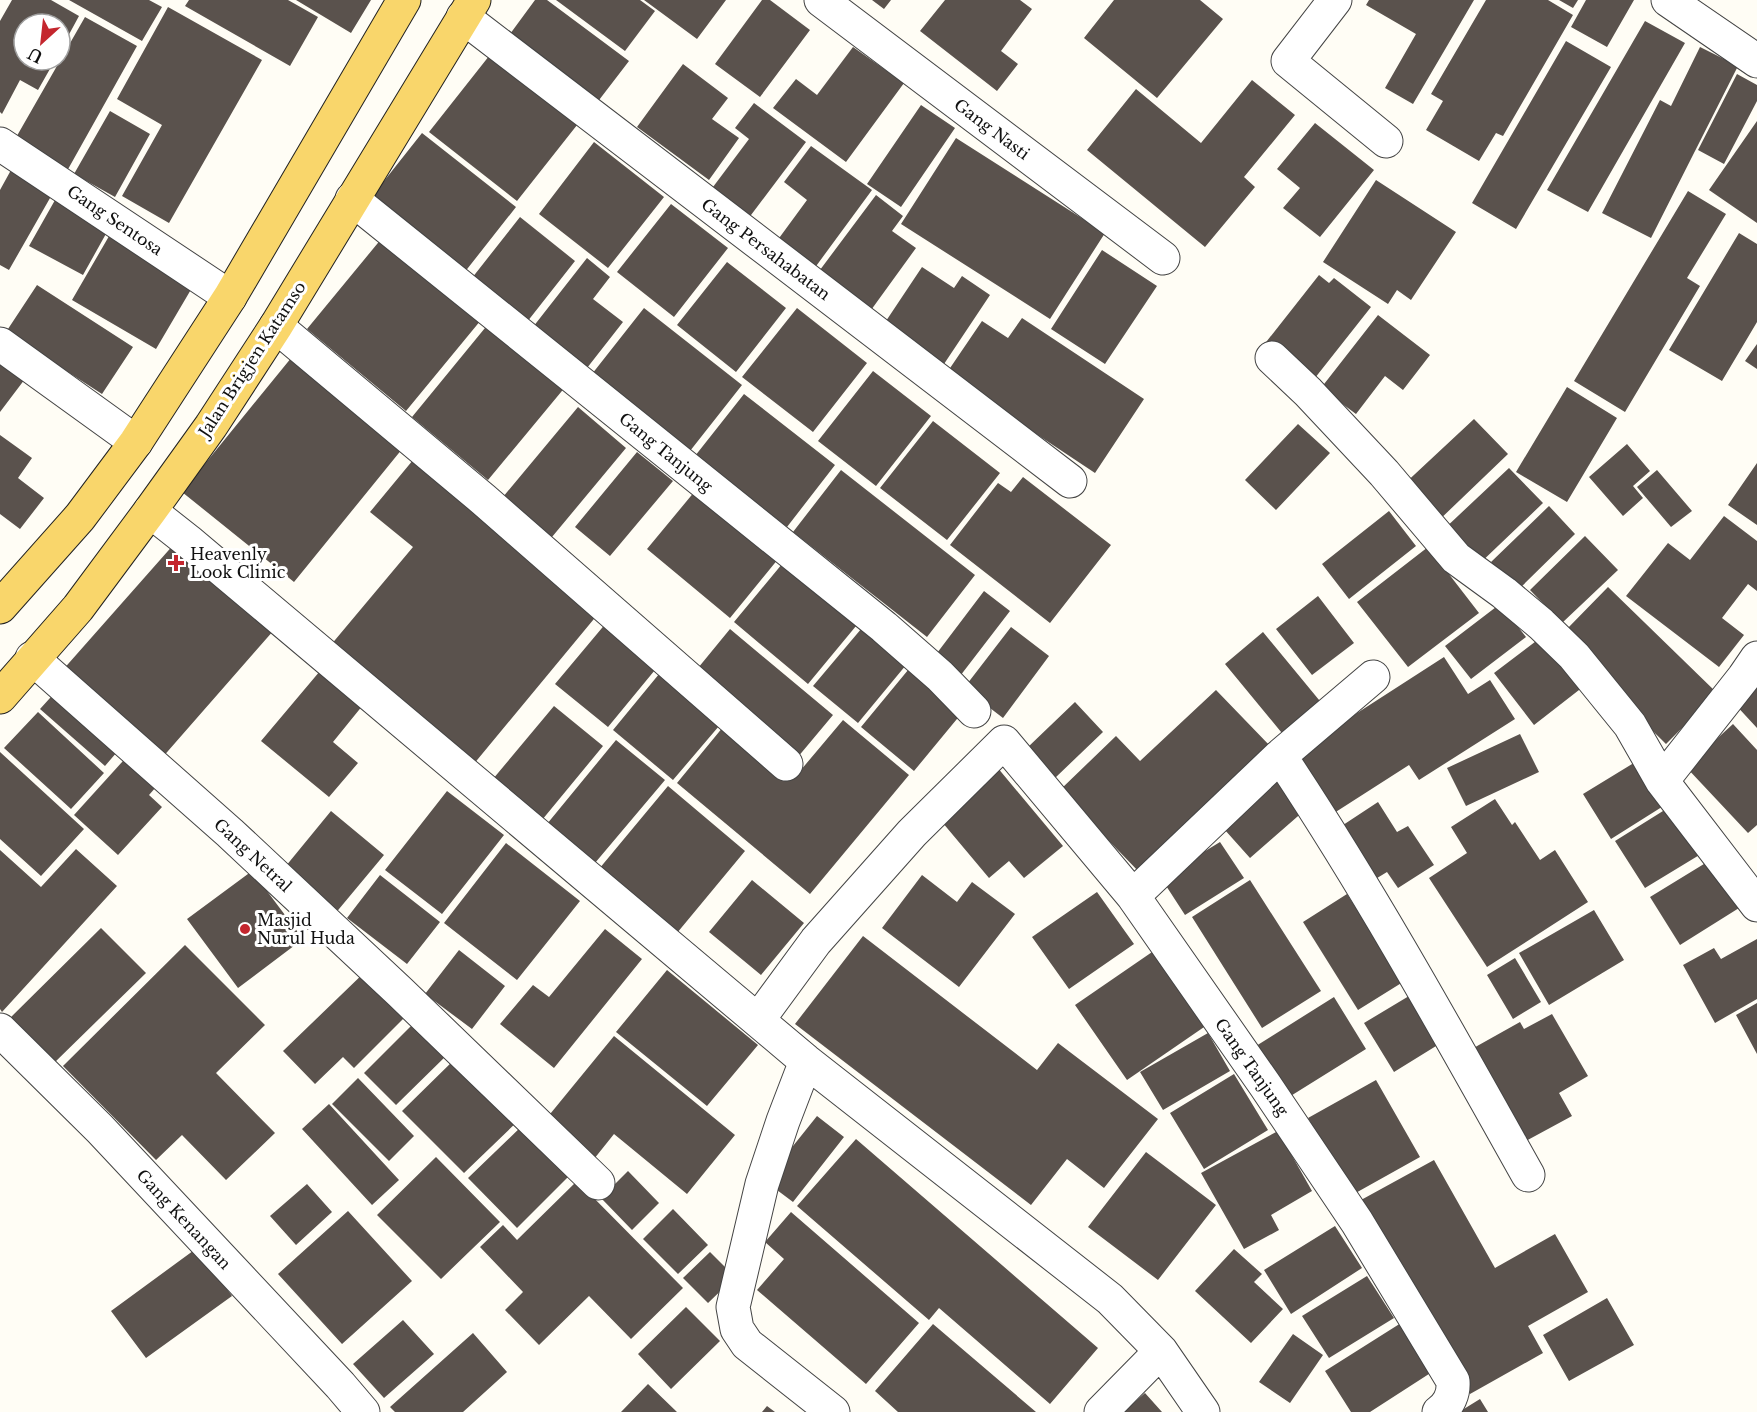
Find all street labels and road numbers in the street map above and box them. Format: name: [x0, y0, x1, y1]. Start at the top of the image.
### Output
street label: Gang Nasti: [950, 94, 1034, 164]
street label: Gang Sentosa: [63, 181, 167, 259]
street label: Gang Persahabatan: [698, 194, 834, 304]
street label: Jalan Brigjen Katamso: [193, 277, 310, 442]
street label: Gang Tanjung: [615, 408, 717, 496]
street label: Gang Netral: [210, 814, 296, 896]
street label: Gang Tanjung: [1211, 1014, 1293, 1120]
street label: Gang Kenangan: [133, 1165, 235, 1273]

